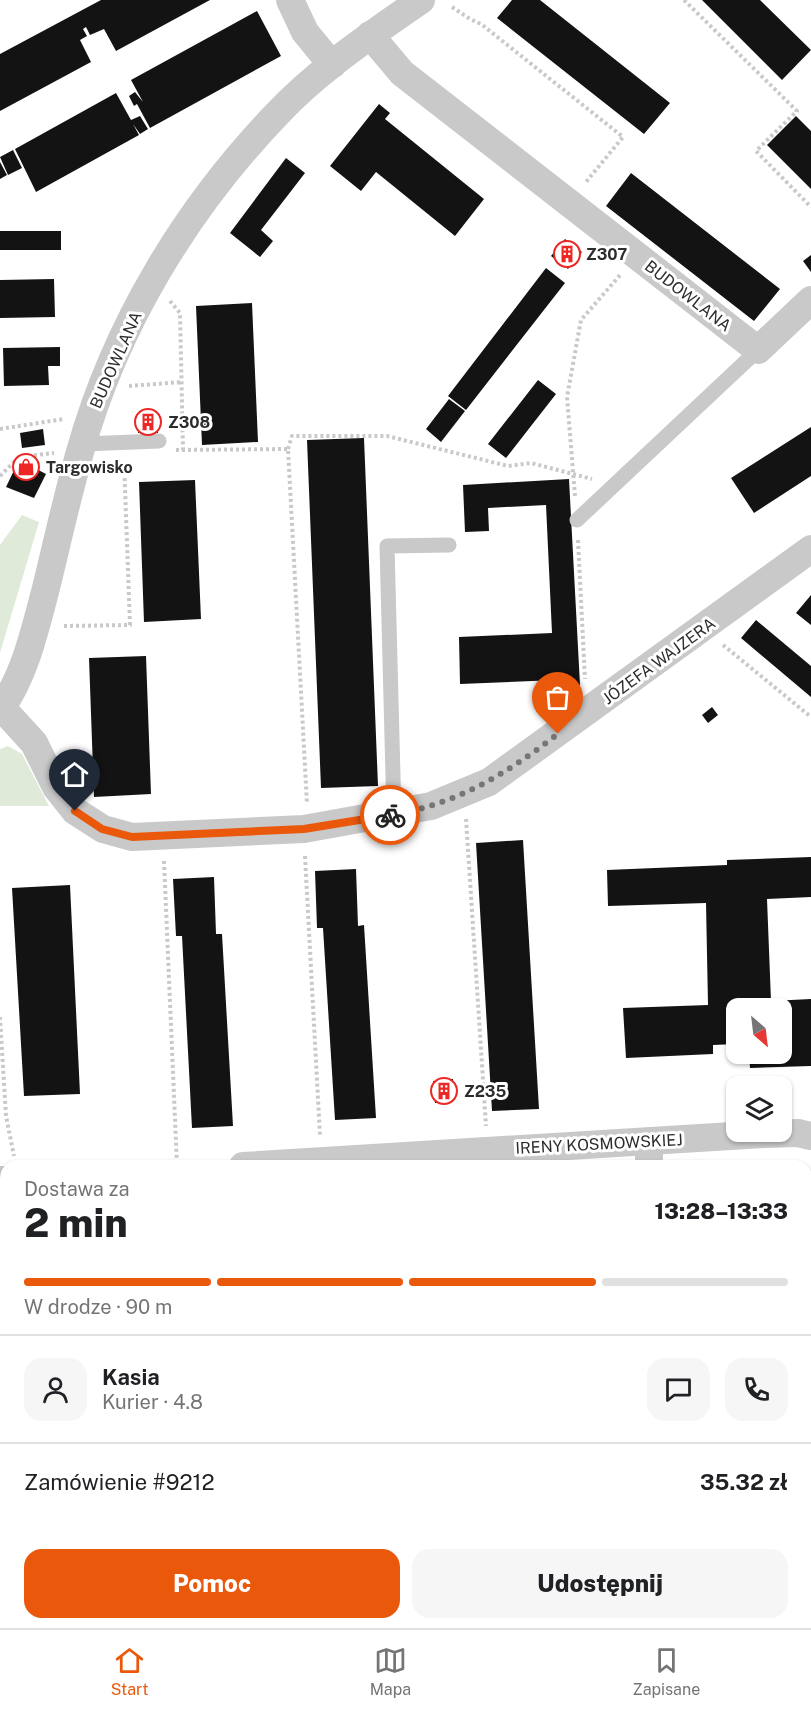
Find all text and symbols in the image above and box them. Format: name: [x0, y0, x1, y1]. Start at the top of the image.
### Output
building icon: Z307: [552, 239, 582, 269]
place label: Z307: [586, 245, 627, 264]
street label: BUDOWLANA: [641, 256, 735, 336]
street label: BUDOWLANA: [86, 309, 146, 411]
building icon: Z308: [133, 407, 163, 437]
place label: Z308: [168, 413, 211, 432]
shop icon: Targowisko: [11, 452, 41, 482]
place label: Targowisko: [46, 458, 133, 477]
street label: JÓZEFA WAJZERA: [598, 613, 719, 708]
pin: [532, 672, 583, 734]
icon: bag: [541, 681, 574, 714]
pin: [49, 749, 100, 811]
icon: home: [58, 758, 91, 791]
courier: [360, 785, 420, 845]
icon: bike: [374, 799, 407, 832]
north arrow: [726, 998, 792, 1064]
map controls: [726, 998, 792, 1142]
building icon: Z235: [429, 1076, 459, 1106]
button: layers: [726, 1076, 792, 1142]
place label: Z235: [464, 1082, 507, 1101]
street label: IRENY KOSMOWSKIEJ: [515, 1130, 683, 1158]
text: Dostawa za: [24, 1177, 130, 1201]
text: 13:28–13:33: [654, 1198, 788, 1224]
text: 2 min: [24, 1200, 128, 1246]
text: W drodze · 90 m: [24, 1295, 172, 1319]
button: person: [24, 1358, 87, 1421]
button: chat: [647, 1358, 710, 1421]
button: phone: [725, 1358, 788, 1421]
text: Kasia: [102, 1364, 160, 1390]
text: Kurier · 4.8: [102, 1390, 203, 1414]
text: Zamówienie #9212: [24, 1469, 215, 1495]
text: 35.32 zł: [700, 1469, 788, 1495]
button: Pomoc: [24, 1549, 400, 1618]
button: Udostępnij: [412, 1549, 788, 1618]
tab: Start: [111, 1644, 148, 1699]
tab: Mapa: [370, 1644, 411, 1699]
tab: Zapisane: [632, 1644, 700, 1699]

